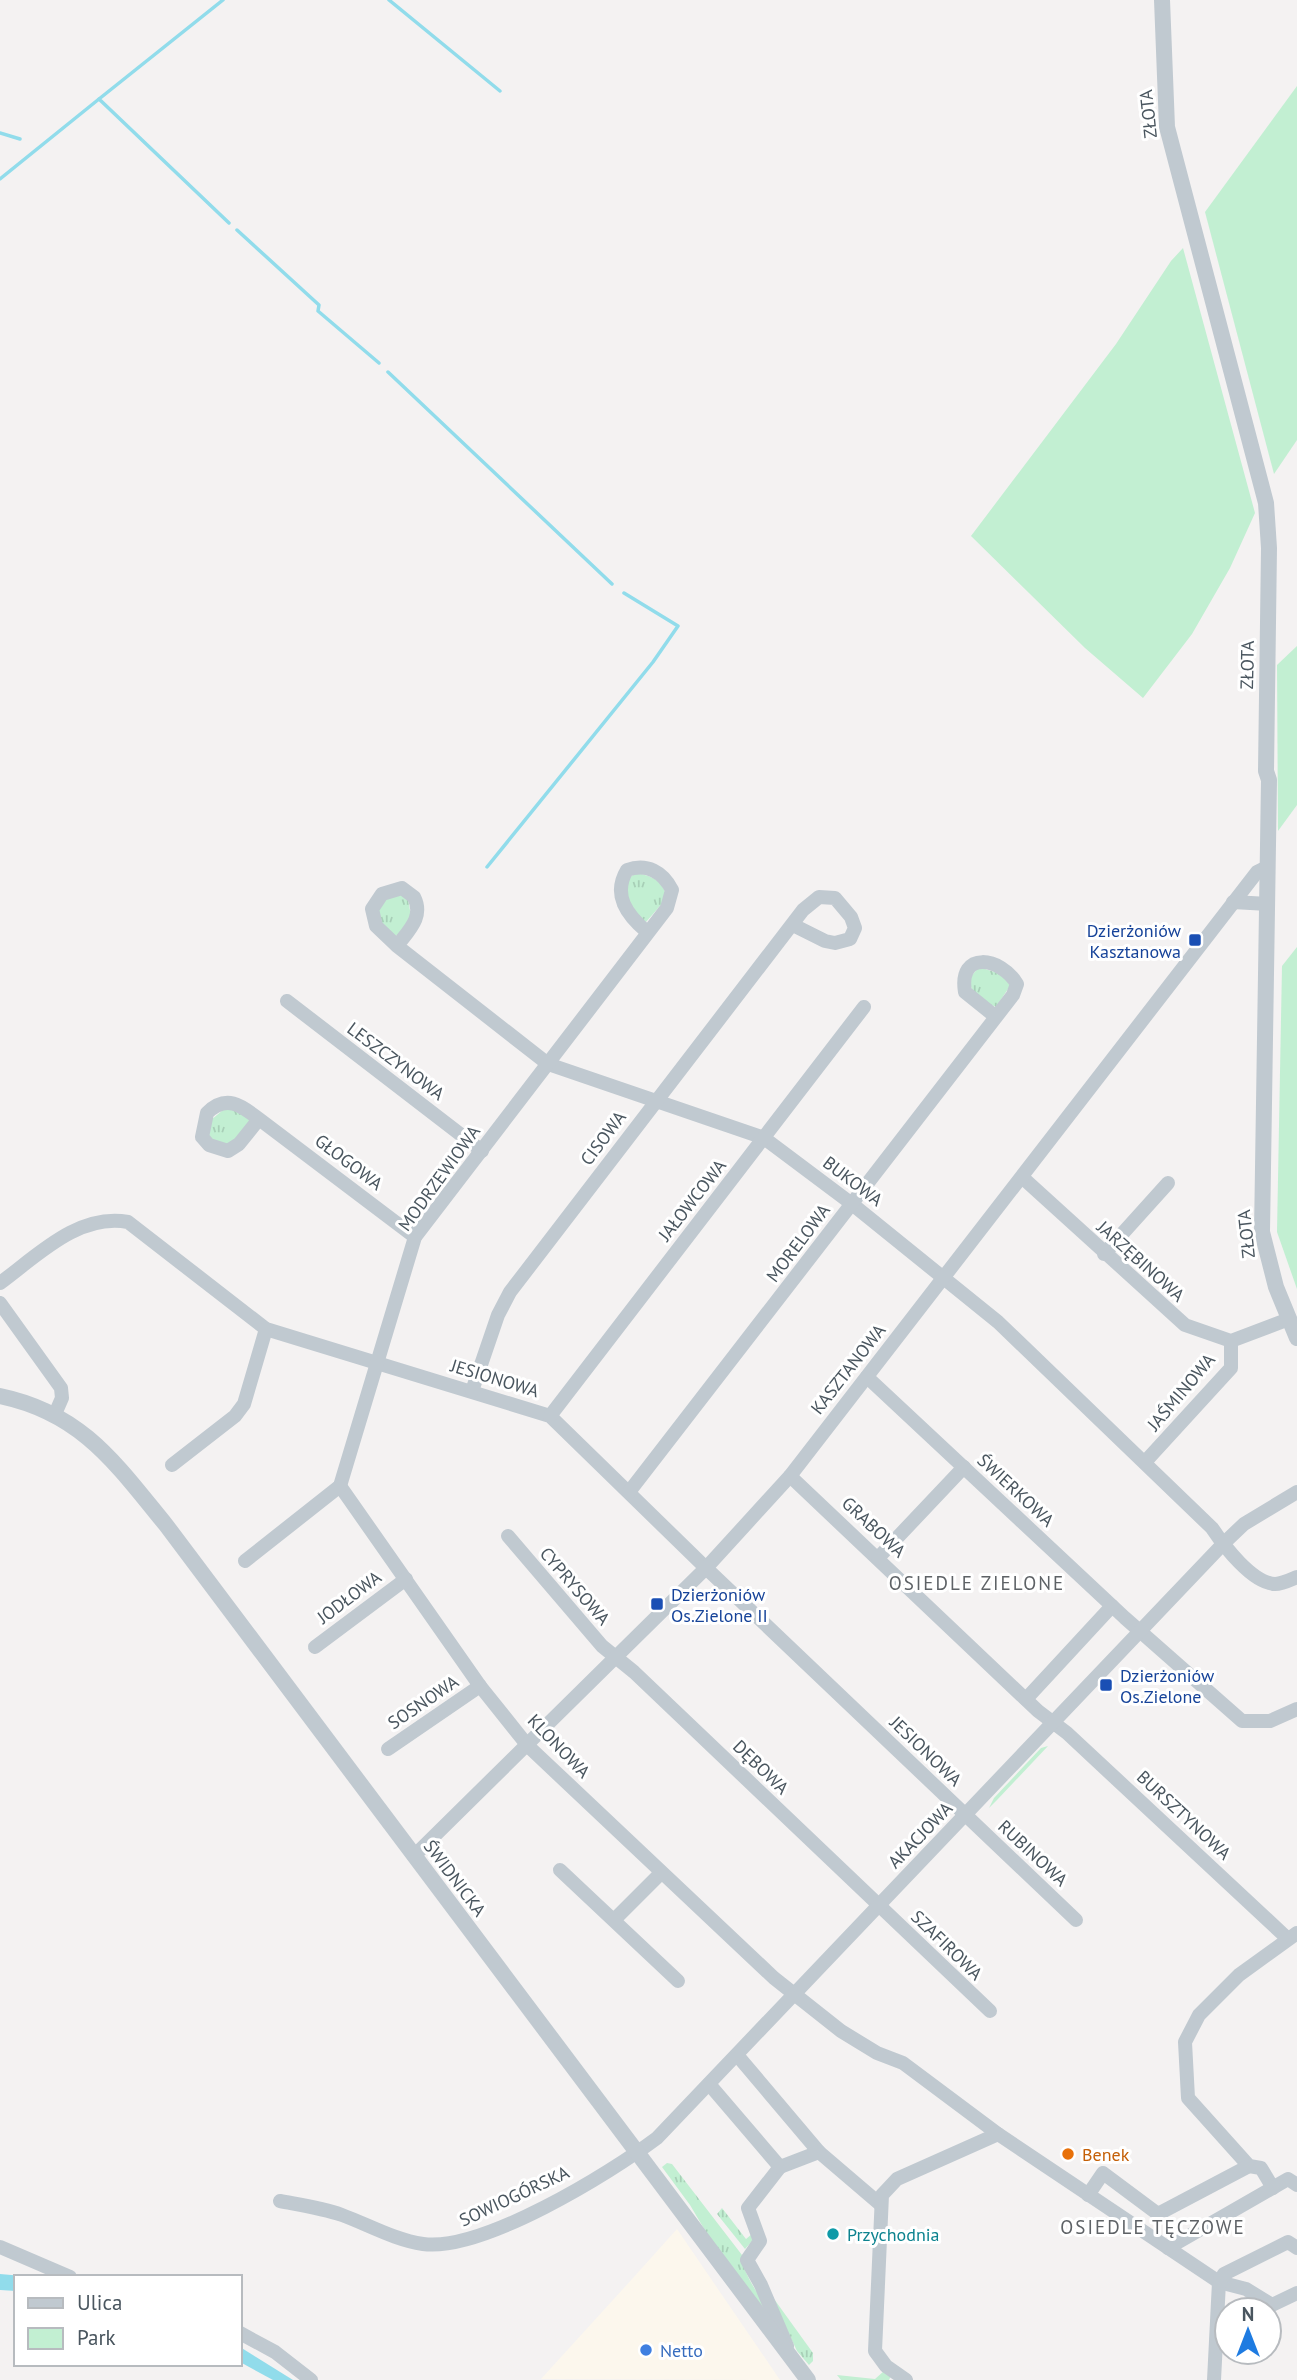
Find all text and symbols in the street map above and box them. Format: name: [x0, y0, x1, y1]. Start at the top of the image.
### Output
street label: ZŁOTA: [1134, 88, 1162, 139]
street label: ZŁOTA: [1235, 640, 1259, 690]
place label: Dzierżoniów Kasztanowa: [1087, 919, 1182, 963]
marker: Dzierżoniów Kasztanowa: [1187, 932, 1203, 948]
street label: LESZCZYNOWA: [343, 1017, 450, 1105]
street label: CISOWA: [575, 1106, 631, 1170]
street label: MODRZEWIOWA: [393, 1120, 485, 1235]
street label: GŁOGOWA: [310, 1129, 388, 1195]
street label: BUKOWA: [818, 1151, 888, 1211]
street label: JAŁOWCOWA: [652, 1154, 731, 1246]
street label: MORELOWA: [761, 1199, 835, 1287]
street label: ZŁOTA: [1232, 1208, 1260, 1259]
street label: JARZĘBINOWA: [1092, 1215, 1190, 1307]
street label: KASZTANOWA: [806, 1319, 891, 1419]
street label: JAŚMINOWA: [1141, 1348, 1220, 1436]
street label: JESIONOWA: [447, 1353, 542, 1402]
street label: ŚWIERKOWA: [973, 1448, 1060, 1532]
street label: GRABOWA: [837, 1492, 911, 1563]
street label: CYPRYSOWA: [535, 1542, 615, 1630]
street label: JODŁOWA: [312, 1565, 386, 1629]
district label: OSIEDLE ZIELONE: [889, 1571, 1065, 1595]
place label: Dzierżoniów Os.Zielone II: [671, 1583, 768, 1627]
marker: Dzierżoniów Os.Zielone II: [649, 1596, 665, 1612]
place label: Dzierżoniów Os.Zielone: [1120, 1664, 1215, 1708]
street label: SOSNOWA: [383, 1670, 463, 1734]
marker: Dzierżoniów Os.Zielone: [1098, 1677, 1114, 1693]
street label: KLONOWA: [523, 1709, 596, 1783]
street label: JESIONOWA: [885, 1710, 967, 1791]
street label: DĘBOWA: [728, 1735, 794, 1799]
street label: BURSZTYNOWA: [1132, 1765, 1236, 1865]
street label: AKACJOWA: [883, 1797, 958, 1873]
street label: RUBINOWA: [993, 1815, 1073, 1891]
street label: ŚWIDNICKA: [419, 1835, 492, 1921]
street label: SZAFIROWA: [906, 1905, 988, 1985]
place label: Benek: [1082, 2143, 1130, 2166]
marker: Benek: [1060, 2146, 1076, 2162]
street label: SOWIOGÓRSKA: [455, 2160, 573, 2231]
district label: OSIEDLE TĘCZOWE: [1060, 2215, 1246, 2239]
place label: Przychodnia: [847, 2223, 940, 2246]
marker: Przychodnia: [825, 2226, 841, 2242]
legend: [14, 2275, 242, 2366]
text: Ulica: [77, 2289, 122, 2316]
north arrow: [1213, 2296, 1283, 2366]
text: N: [1242, 2302, 1254, 2326]
text: Park: [77, 2324, 116, 2351]
place label: Netto: [660, 2339, 703, 2362]
marker: Netto: [638, 2342, 654, 2358]

